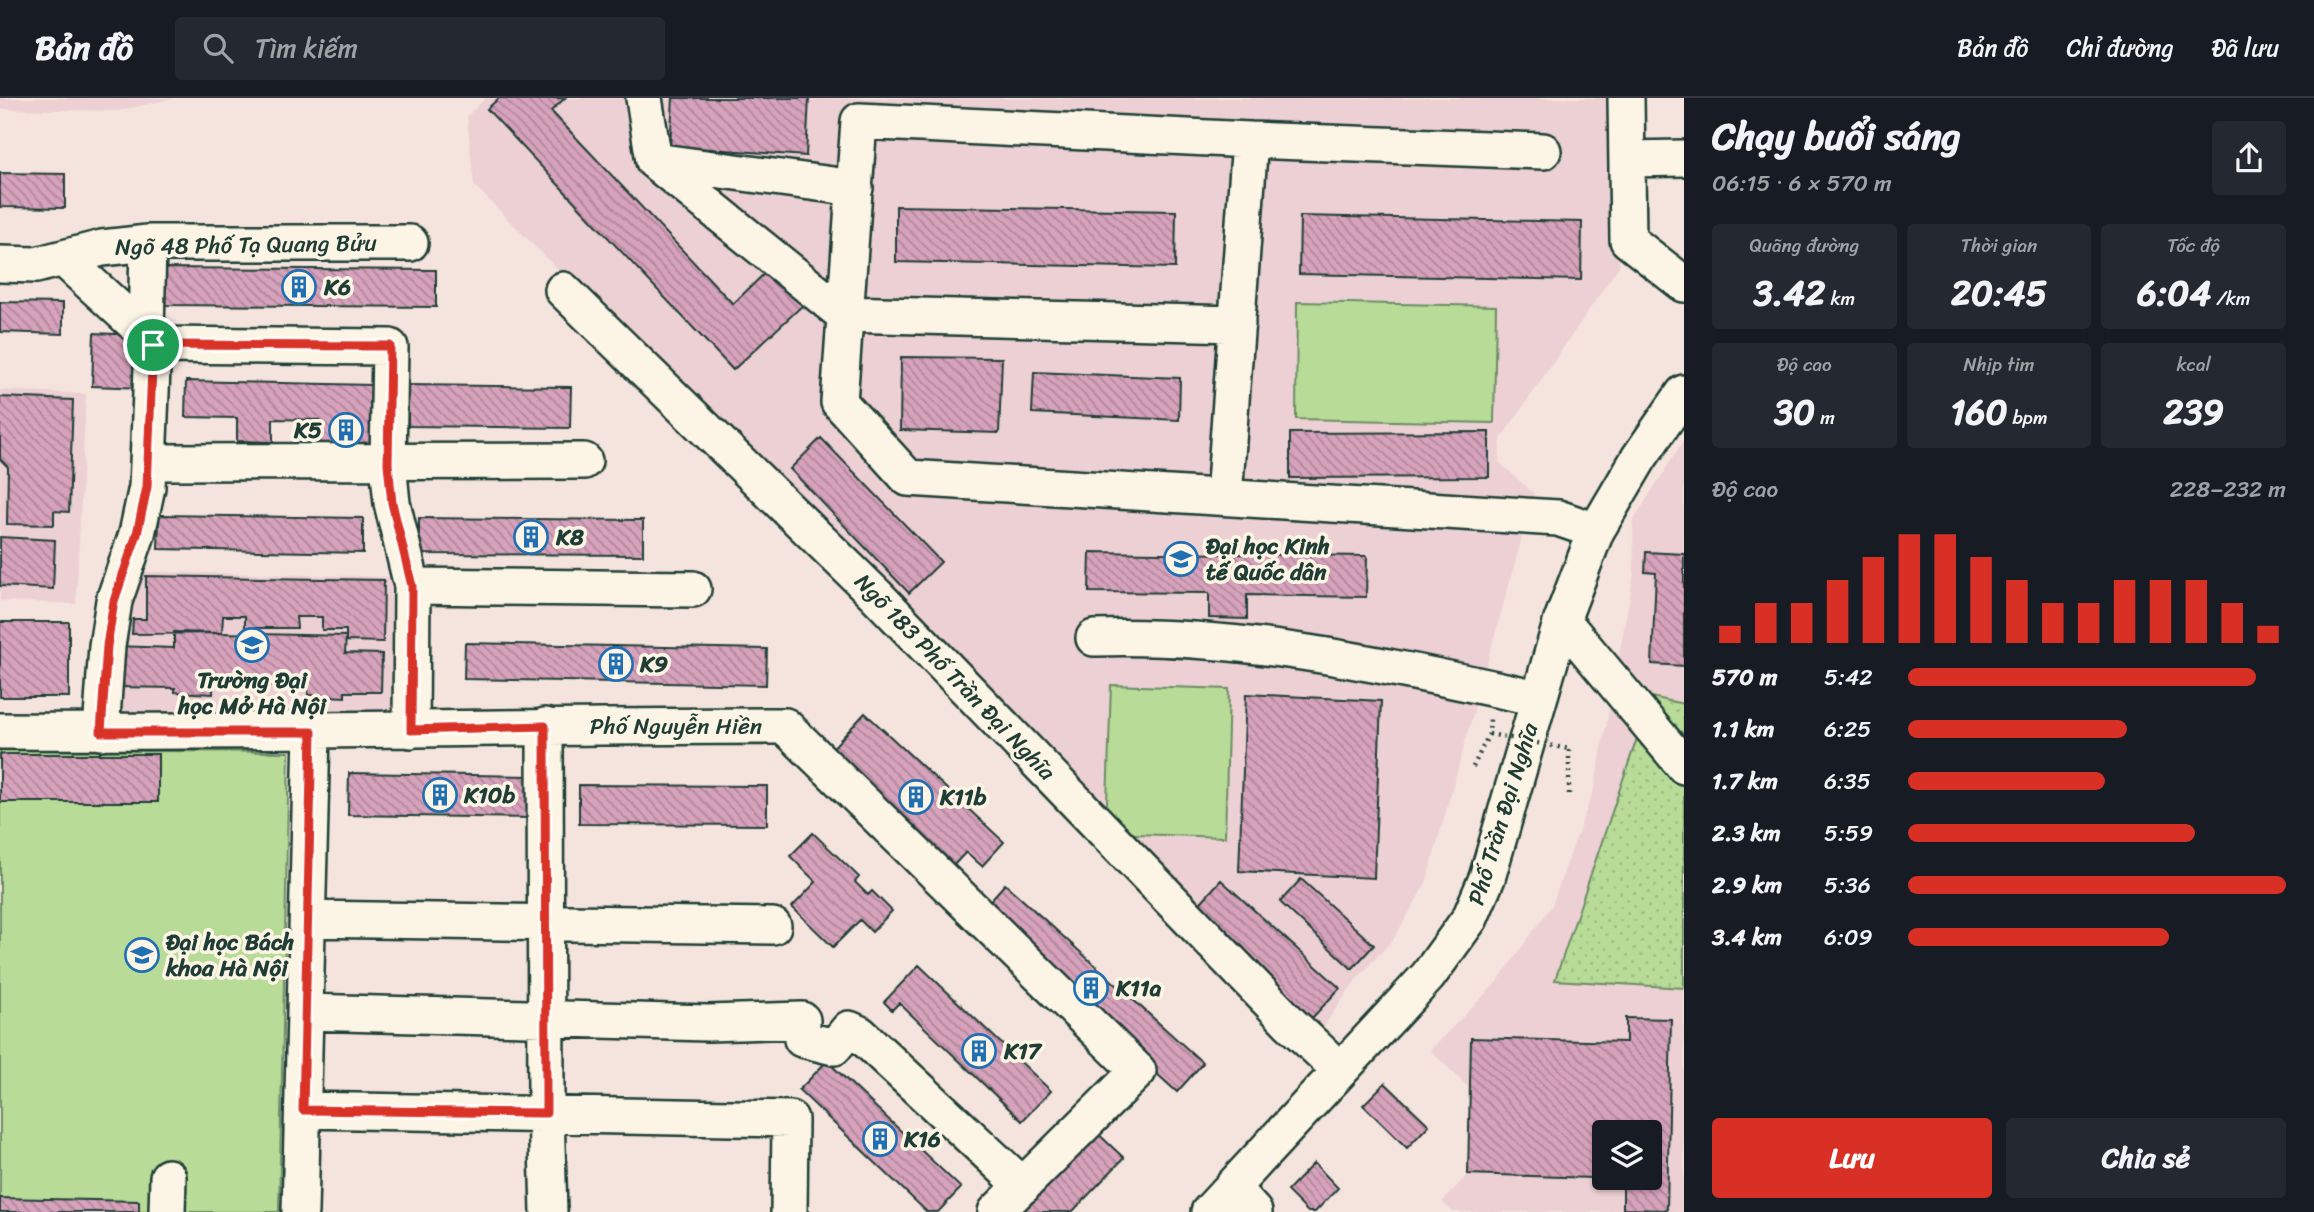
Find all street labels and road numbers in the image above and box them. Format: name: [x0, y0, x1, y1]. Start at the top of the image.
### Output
street label: Ngõ 48 Phố Tạ Quang Bửu: [115, 222, 378, 268]
street label: Ngõ 183 Phố Trần Đại Nghĩa: [844, 563, 1066, 791]
street label: Phố Nguyễn Hiền: [590, 706, 762, 747]
street label: Phố Trần Đại Nghĩa: [1456, 717, 1550, 910]

